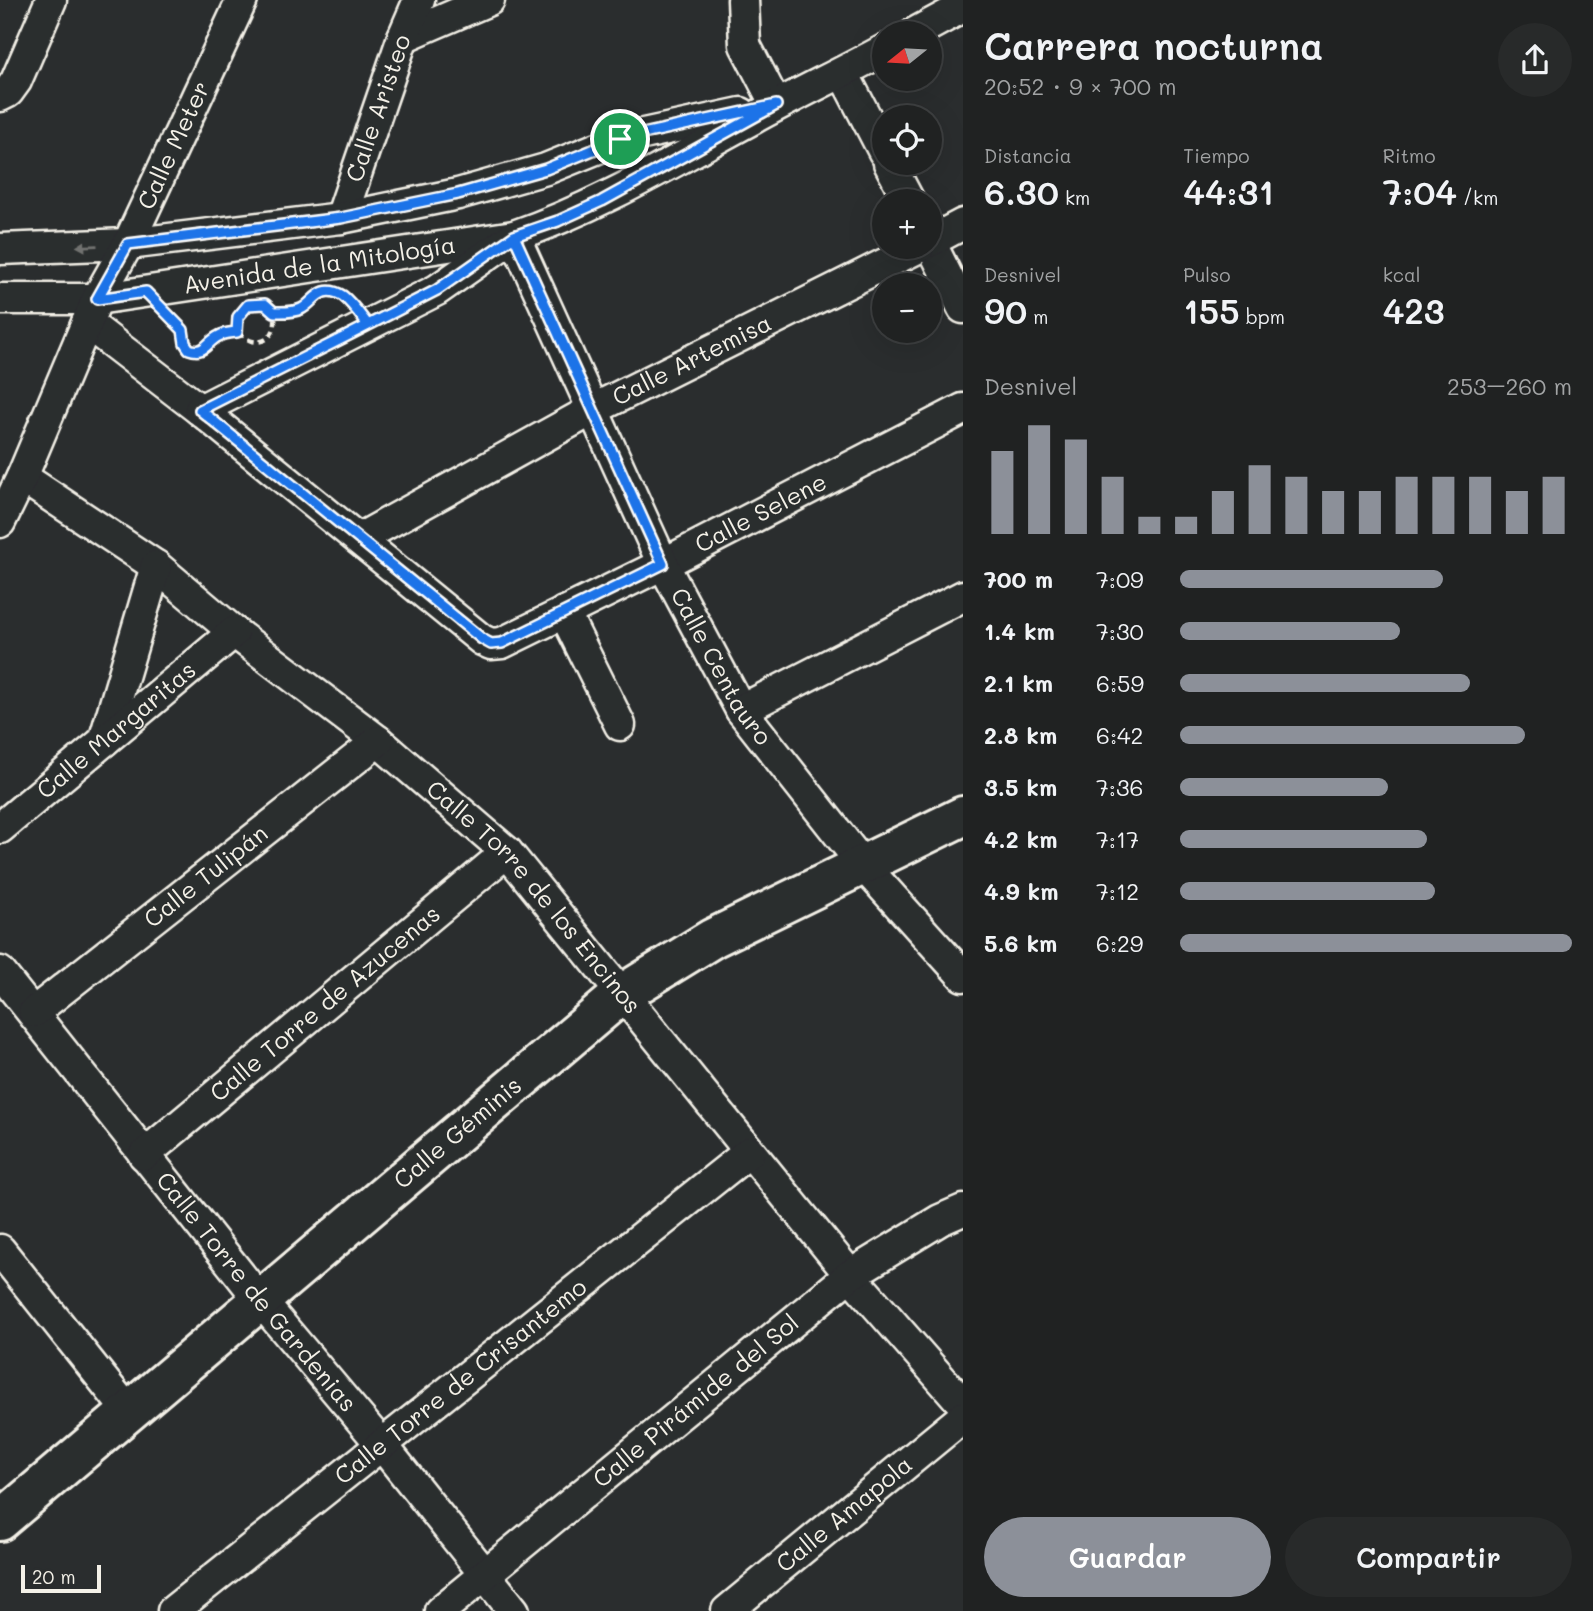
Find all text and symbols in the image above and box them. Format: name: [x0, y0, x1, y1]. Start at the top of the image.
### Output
text: Carrera nocturna: [984, 20, 1323, 70]
north arrow: [872, 21, 942, 91]
map controls: [872, 21, 942, 343]
button: share: [1498, 23, 1572, 97]
street label: Calle Aristeo: [338, 30, 417, 186]
text: 20:52 · 9 × 700 m: [984, 71, 1177, 101]
street label: Calle Meter: [129, 76, 216, 214]
button: locate: [872, 105, 942, 175]
pin: [590, 109, 650, 169]
icon: arrive: [601, 120, 639, 158]
text: Distancia: [984, 143, 1072, 168]
text: Tiempo: [1183, 143, 1250, 168]
text: Ritmo: [1383, 143, 1435, 168]
text: 6.30: [984, 168, 1059, 214]
text: 44:31: [1183, 168, 1274, 214]
text: 7:04: [1383, 168, 1457, 214]
text: km: [1059, 185, 1090, 210]
text: /km: [1457, 185, 1498, 210]
button: +: [872, 189, 942, 259]
street label: Avenida de la Mitología: [181, 228, 457, 300]
one-way arrow: [76, 240, 98, 251]
text: Desnivel: [984, 262, 1061, 287]
text: Pulso: [1183, 262, 1231, 287]
text: kcal: [1383, 262, 1421, 287]
button: −: [872, 273, 942, 343]
text: 90: [984, 287, 1027, 333]
text: 155: [1183, 287, 1240, 333]
text: 423: [1383, 287, 1445, 333]
text: m: [1027, 304, 1048, 329]
text: bpm: [1240, 304, 1285, 329]
street label: Calle Artemisa: [607, 306, 776, 412]
text: Desnivel: [984, 371, 1077, 401]
text: 253–260 m: [1447, 371, 1572, 401]
street label: Calle Selene: [689, 465, 831, 559]
text: 700 m: [984, 564, 1053, 594]
text: 7:09: [1096, 564, 1144, 594]
street label: Calle Centauro: [665, 582, 780, 751]
text: 1.4 km: [984, 616, 1055, 646]
text: 7:30: [1096, 616, 1144, 646]
street label: Calle Margaritas: [30, 654, 202, 805]
text: 2.1 km: [984, 668, 1053, 698]
text: 6:59: [1096, 668, 1144, 698]
text: 2.8 km: [984, 720, 1057, 750]
text: 6:42: [1096, 720, 1143, 750]
text: 3.5 km: [984, 772, 1057, 802]
text: 7:36: [1096, 772, 1143, 802]
street label: Calle Torre de los Encinos: [421, 773, 649, 1019]
street label: Calle Tulipán: [137, 817, 273, 934]
text: 4.2 km: [984, 824, 1057, 854]
text: 7:17: [1096, 824, 1139, 854]
text: 4.9 km: [984, 876, 1058, 906]
text: 7:12: [1096, 876, 1139, 906]
street label: Calle Torre de Azucenas: [203, 898, 446, 1108]
text: 5.6 km: [984, 928, 1057, 958]
text: 6:29: [1096, 928, 1143, 958]
street label: Calle Géminis: [386, 1069, 527, 1195]
street label: Calle Torre de Gardenias: [150, 1165, 364, 1418]
street label: Calle Torre de Crisantemo: [327, 1271, 592, 1490]
street label: Calle Pirámide del Sol: [586, 1306, 805, 1494]
street label: Calle Amapola: [769, 1448, 918, 1578]
button: Guardar: [984, 1517, 1271, 1597]
button: Compartir: [1285, 1517, 1572, 1597]
scale bar: [21, 1562, 102, 1594]
text: 20 m: [32, 1564, 76, 1589]

